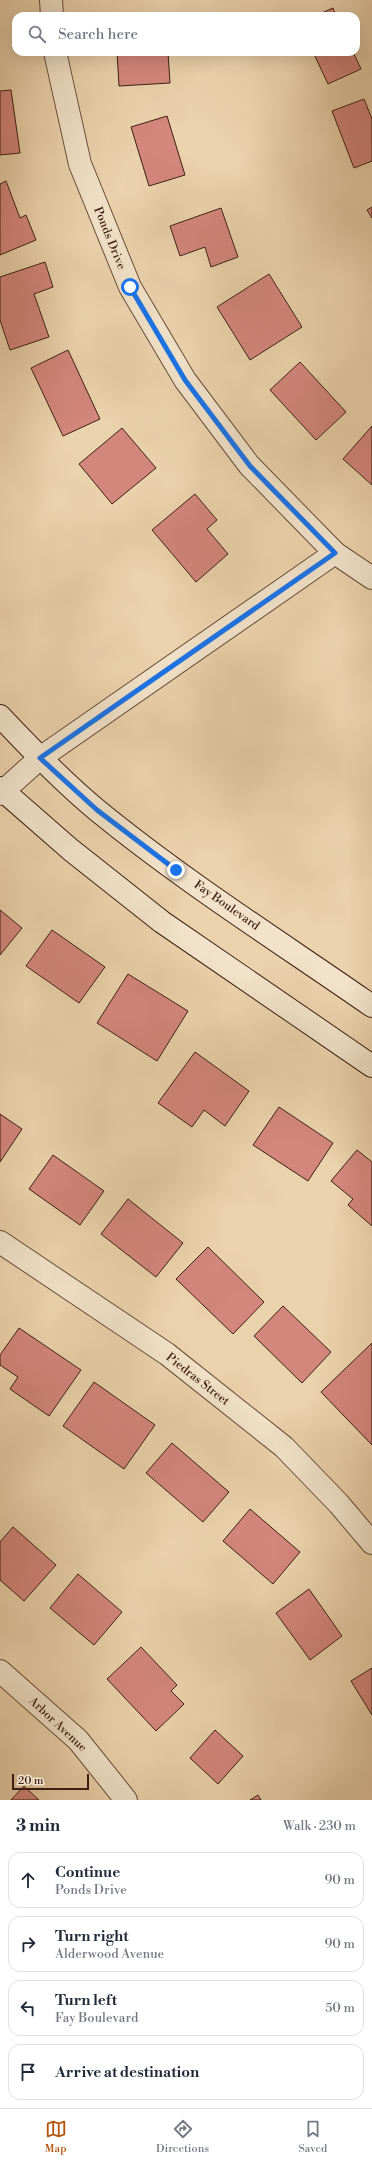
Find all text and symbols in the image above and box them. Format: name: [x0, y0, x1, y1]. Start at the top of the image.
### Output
search box: [12, 12, 360, 56]
icon: search: [26, 23, 48, 45]
text: Search here: [58, 25, 138, 44]
street label: Ponds Drive: [90, 205, 129, 272]
route start: [121, 278, 139, 296]
route end: [167, 861, 185, 879]
street label: Fay Boulevard: [191, 877, 263, 934]
street label: Piedras Street: [163, 1350, 233, 1409]
street label: Arbor Avenue: [25, 1693, 90, 1755]
scale bar: [12, 1772, 89, 1791]
text: 20 m: [18, 1774, 43, 1788]
text: 3 min: [16, 1815, 60, 1837]
text: Walk · 230 m: [283, 1818, 356, 1834]
text: Continue: [55, 1863, 120, 1882]
icon: ahead: [17, 1869, 39, 1891]
text: 90 m: [324, 1872, 355, 1888]
text: Ponds Drive: [55, 1882, 127, 1898]
text: Turn right: [55, 1927, 129, 1946]
icon: right: [17, 1933, 39, 1955]
text: 90 m: [324, 1936, 355, 1952]
text: Alderwood Avenue: [55, 1946, 164, 1962]
text: Turn left: [55, 1991, 117, 2010]
icon: left: [17, 1997, 39, 2019]
text: 50 m: [325, 2000, 355, 2016]
text: Fay Boulevard: [55, 2010, 138, 2026]
icon: arrive: [17, 2061, 39, 2083]
text: Arrive at destination: [55, 2063, 199, 2082]
tab: Map: [45, 2118, 67, 2156]
tab: Directions: [156, 2118, 209, 2156]
tab: Saved: [298, 2118, 327, 2156]

